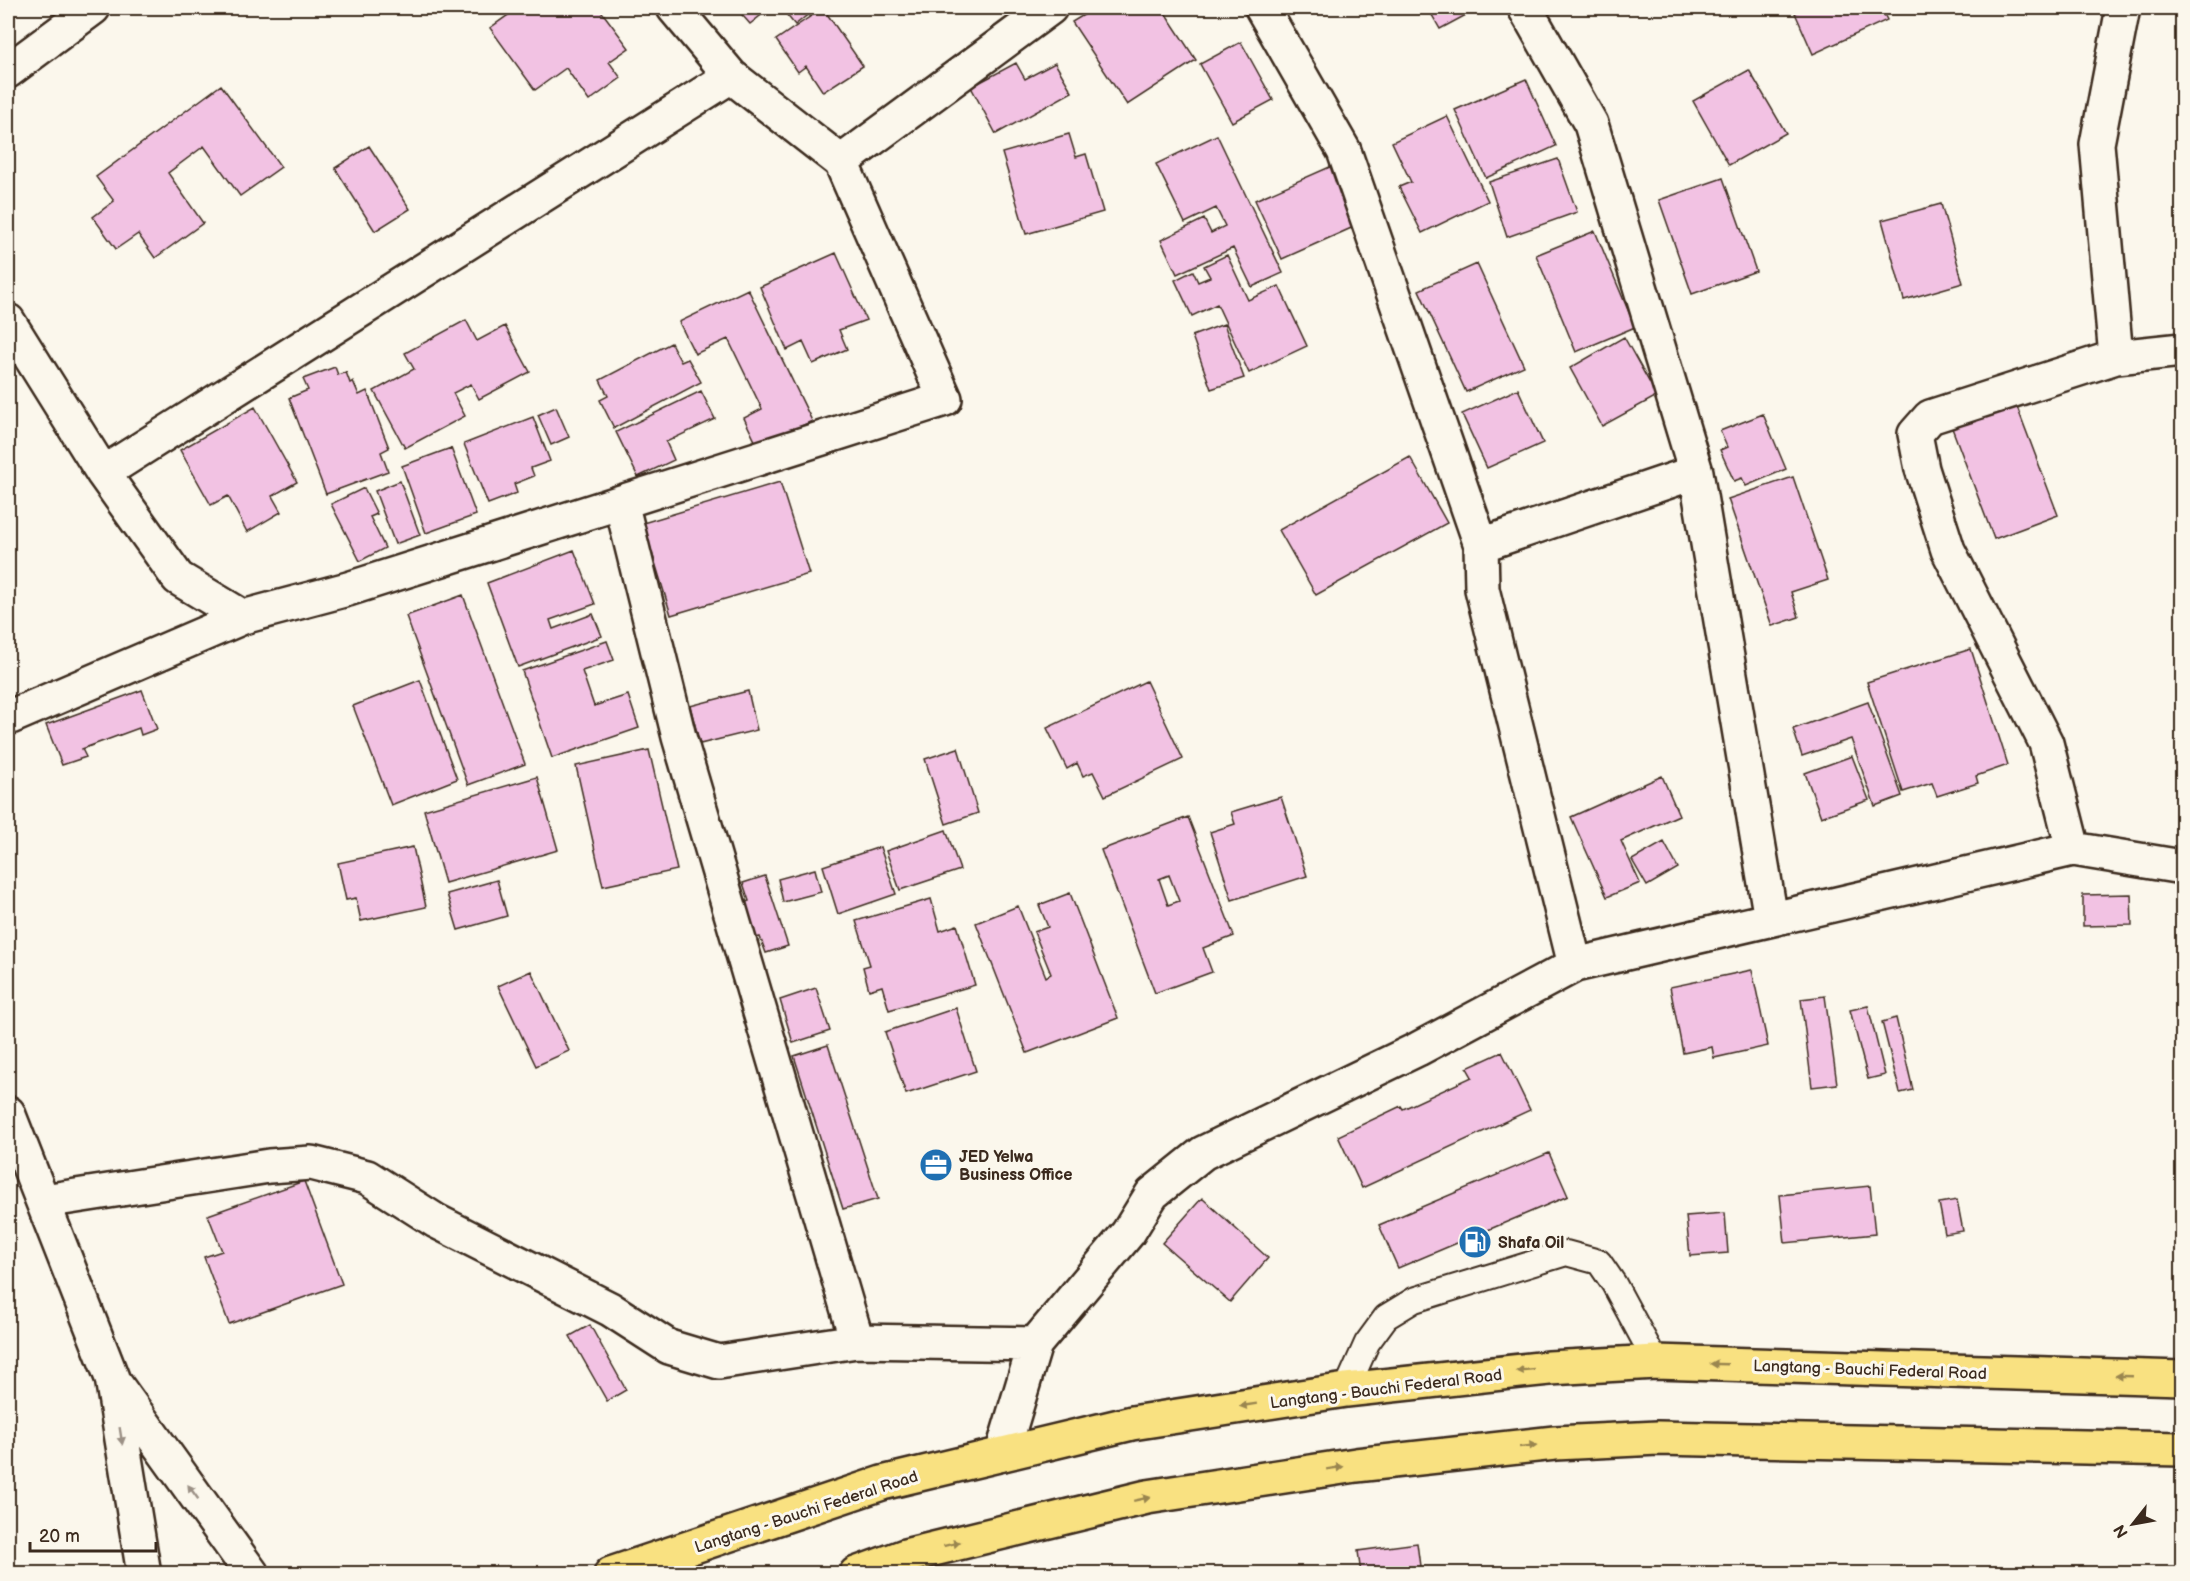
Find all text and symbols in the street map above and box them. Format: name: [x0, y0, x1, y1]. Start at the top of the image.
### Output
office icon: JED Yelwa Business Office: [918, 1147, 954, 1183]
place label: JED Yelwa Business Office: [959, 1148, 1072, 1185]
fuel station icon: Shafa Oil: [1457, 1224, 1493, 1260]
place label: Shafa Oil: [1498, 1234, 1564, 1253]
street label: Langtang - Bauchi Federal Road: [1753, 1357, 1987, 1384]
one-way arrow: [1710, 1360, 1729, 1369]
street label: Langtang - Bauchi Federal Road: [1269, 1366, 1503, 1413]
one-way arrow: [1515, 1366, 1534, 1375]
one-way arrow: [2115, 1371, 2134, 1381]
one-way arrow: [1238, 1401, 1257, 1410]
one-way arrow: [117, 1427, 126, 1446]
one-way arrow: [1519, 1441, 1538, 1451]
one-way arrow: [1325, 1464, 1344, 1473]
street label: Langtang - Bauchi Federal Road: [692, 1467, 921, 1558]
one-way arrow: [187, 1484, 199, 1500]
one-way arrow: [1133, 1493, 1151, 1503]
north arrow: [2103, 1494, 2163, 1554]
scale bar: [30, 1515, 156, 1553]
text: N: [2110, 1521, 2133, 1541]
text: 20 m: [39, 1526, 80, 1547]
one-way arrow: [943, 1539, 962, 1549]

